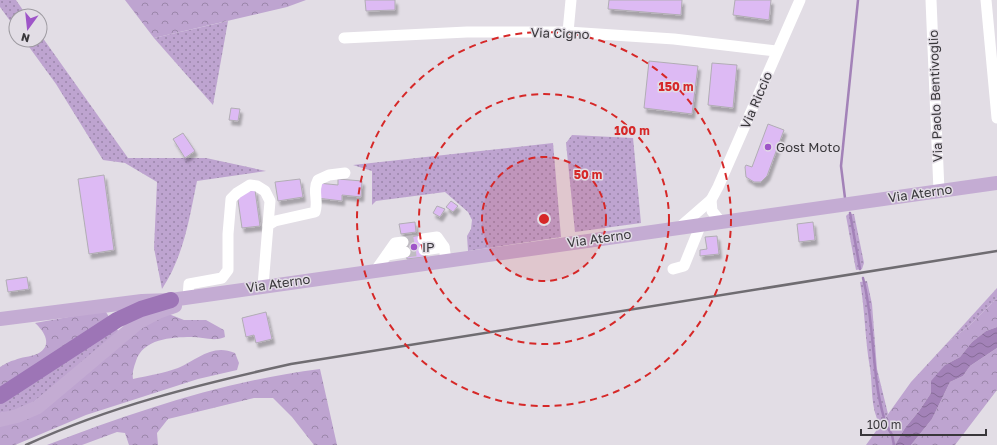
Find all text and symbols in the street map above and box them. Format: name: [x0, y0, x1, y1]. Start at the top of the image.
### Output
north arrow: [8, 8, 48, 48]
street label: Via Cigno: [530, 24, 590, 42]
street label: Via Paolo Bentivoglio: [925, 29, 945, 162]
text: N: [20, 31, 31, 46]
street label: Via Riccio: [737, 69, 775, 131]
text: 150 m: [659, 79, 693, 94]
text: 100 m: [614, 123, 650, 138]
place label: Gost Moto: [776, 139, 840, 155]
marker: Gost Moto: [763, 142, 773, 152]
text: 50 m: [574, 167, 602, 182]
street label: Via Aterno: [887, 181, 953, 205]
centre of rings: [537, 212, 551, 226]
street label: Via Aterno: [566, 226, 632, 250]
place label: IP: [422, 239, 435, 255]
marker: IP: [409, 242, 419, 252]
street label: Via Aterno: [245, 271, 311, 295]
scale bar: [861, 411, 986, 437]
text: 100 m: [867, 417, 901, 432]

